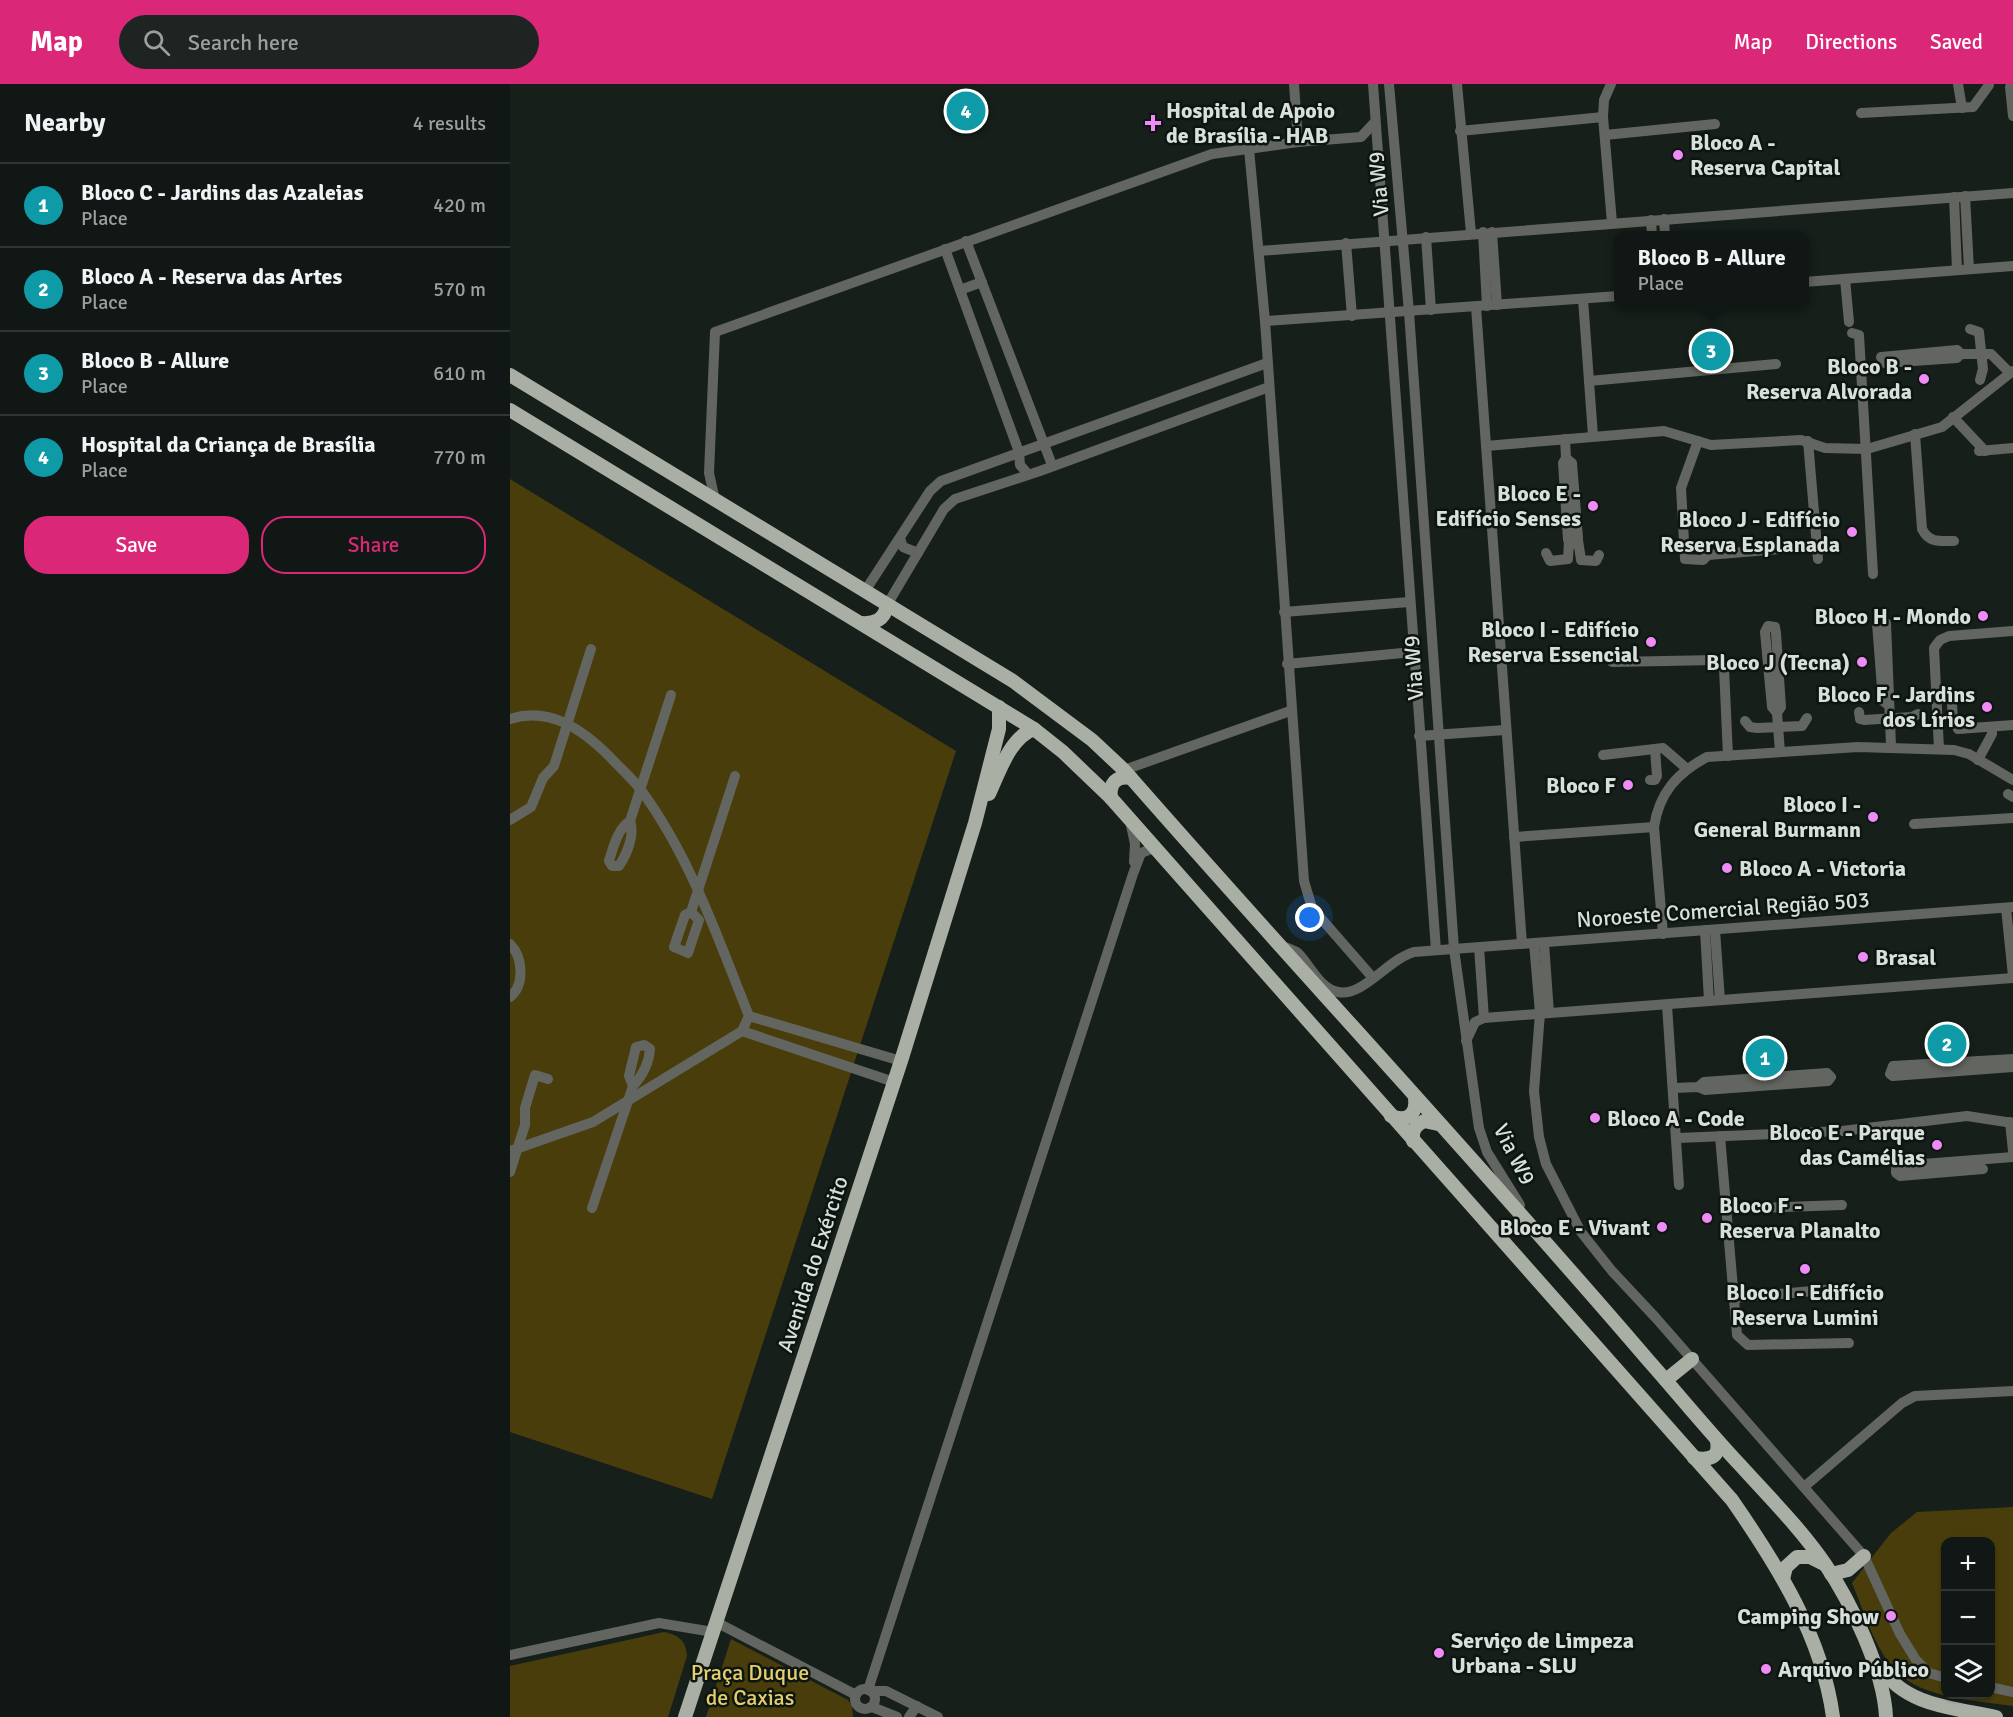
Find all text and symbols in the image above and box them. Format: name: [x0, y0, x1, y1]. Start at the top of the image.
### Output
search box: [119, 15, 539, 69]
text: Map: [30, 25, 83, 59]
icon: search: [140, 26, 173, 59]
text: Search here: [188, 29, 299, 56]
text: Map: [1734, 29, 1772, 55]
text: Directions: [1805, 29, 1897, 55]
text: Saved: [1930, 29, 1983, 55]
pin: 4: [946, 88, 986, 134]
place label: Hospital de Apoio de Brasília - HAB: [1166, 97, 1335, 149]
text: Nearby: [24, 107, 105, 139]
text: 4 results: [413, 111, 486, 136]
marker: Hospital de Apoio de Brasília - HAB: [1144, 114, 1162, 132]
place label: Bloco A - Reserva Capital: [1690, 129, 1840, 181]
marker: Bloco A - Reserva Capital: [1671, 148, 1685, 162]
street label: Via W9: [1362, 150, 1395, 218]
text: Bloco C - Jardins das Azaleias: [81, 179, 363, 206]
text: 1: [38, 193, 49, 218]
text: 420 m: [433, 193, 486, 218]
text: Place: [81, 206, 128, 231]
popup: [1614, 231, 1809, 309]
text: Bloco B - Allure: [1637, 244, 1786, 271]
text: Bloco A - Reserva das Artes: [81, 263, 342, 290]
text: Place: [1637, 271, 1684, 296]
text: 2: [38, 277, 49, 302]
text: 570 m: [433, 277, 486, 302]
text: Place: [81, 290, 128, 315]
pin: 3: [1692, 328, 1730, 374]
text: Bloco B - Allure: [81, 347, 229, 374]
place label: Bloco B - Reserva Alvorada: [1746, 353, 1912, 405]
text: 3: [38, 361, 49, 386]
text: 610 m: [433, 361, 486, 386]
marker: Bloco B - Reserva Alvorada: [1917, 372, 1931, 386]
text: Place: [81, 374, 128, 399]
text: Hospital da Criança de Brasília: [81, 431, 376, 458]
text: 4: [38, 445, 49, 470]
text: 770 m: [433, 445, 486, 470]
text: Place: [81, 458, 128, 483]
place label: Bloco E - Edifício Senses: [1436, 480, 1581, 532]
marker: Bloco E - Edifício Senses: [1586, 499, 1600, 513]
place label: Bloco J - Edifício Reserva Esplanada: [1660, 506, 1840, 558]
button: Save: [24, 516, 249, 574]
button: Share: [261, 516, 486, 574]
marker: Bloco J - Edifício Reserva Esplanada: [1845, 525, 1859, 539]
place label: Bloco H - Mondo: [1814, 603, 1971, 630]
marker: Bloco H - Mondo: [1976, 609, 1990, 623]
place label: Bloco I - Edifício Reserva Essencial: [1468, 616, 1639, 668]
street label: Via W9: [1398, 635, 1429, 701]
marker: Bloco I - Edifício Reserva Essencial: [1644, 635, 1658, 649]
place label: Bloco J (Tecna): [1706, 649, 1850, 676]
marker: Bloco J (Tecna): [1855, 655, 1869, 669]
place label: Bloco F - Jardins dos Lírios: [1817, 681, 1975, 733]
marker: Bloco F - Jardins dos Lírios: [1980, 700, 1994, 714]
place label: Bloco F: [1546, 772, 1616, 799]
marker: Bloco F: [1621, 778, 1635, 792]
place label: Bloco I - General Burmann: [1694, 791, 1861, 843]
marker: Bloco I - General Burmann: [1866, 810, 1880, 824]
place label: Bloco A - Victoria: [1739, 855, 1906, 882]
marker: Bloco A - Victoria: [1720, 861, 1734, 875]
street label: Noroeste Comercial Região 503: [1576, 886, 1870, 933]
your location: [1295, 903, 1324, 932]
place label: Brasal: [1875, 944, 1936, 971]
marker: Brasal: [1856, 950, 1870, 964]
pin: 2: [1928, 1022, 1966, 1066]
pin: 1: [1746, 1036, 1784, 1080]
place label: Bloco A - Code: [1607, 1105, 1745, 1132]
marker: Bloco A - Code: [1588, 1111, 1602, 1125]
street label: Via W9: [1488, 1119, 1541, 1189]
place label: Bloco E - Parque das Camélias: [1769, 1119, 1925, 1171]
marker: Bloco E - Parque das Camélias: [1930, 1138, 1944, 1152]
street label: Avenida do Exército: [771, 1173, 854, 1356]
place label: Bloco F - Reserva Planalto: [1719, 1192, 1881, 1244]
marker: Bloco F - Reserva Planalto: [1700, 1211, 1714, 1225]
place label: Bloco E - Vivant: [1499, 1214, 1650, 1241]
marker: Bloco E - Vivant: [1655, 1220, 1669, 1234]
marker: Bloco I - Edifício Reserva Lumini: [1798, 1262, 1812, 1276]
place label: Bloco I - Edifício Reserva Lumini: [1726, 1279, 1884, 1331]
map controls: [1941, 1537, 1995, 1699]
button: +: [1941, 1537, 1995, 1591]
button: −: [1941, 1591, 1995, 1645]
place label: Camping Show: [1737, 1603, 1879, 1630]
marker: Camping Show: [1884, 1609, 1898, 1623]
place label: Serviço de Limpeza Urbana - SLU: [1451, 1627, 1634, 1679]
button: layers: [1941, 1645, 1995, 1699]
marker: Serviço de Limpeza Urbana - SLU: [1432, 1646, 1446, 1660]
place label: Arquivo Público: [1778, 1656, 1929, 1683]
park label: Praça Duque de Caxias: [691, 1659, 809, 1711]
marker: Arquivo Público: [1759, 1662, 1773, 1676]

